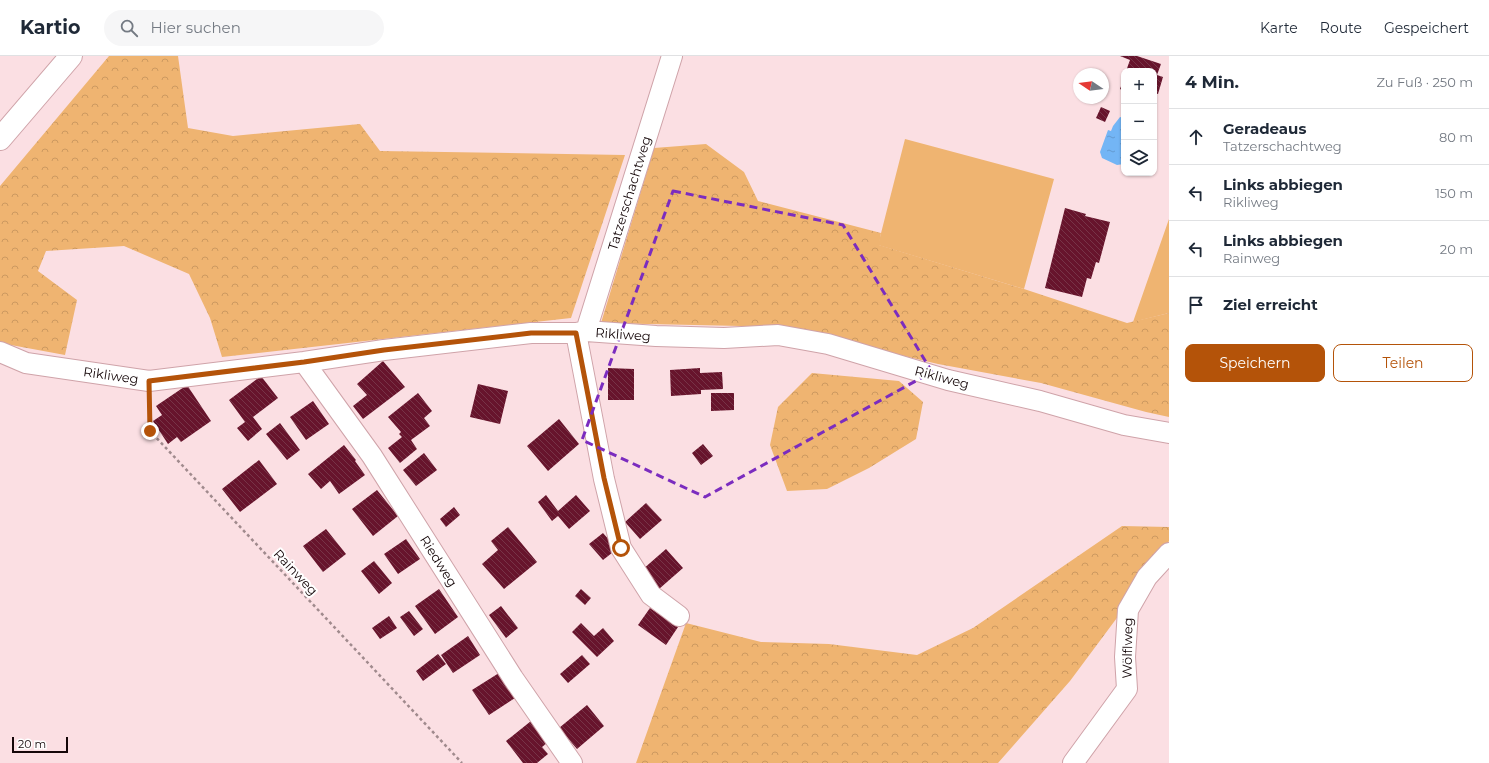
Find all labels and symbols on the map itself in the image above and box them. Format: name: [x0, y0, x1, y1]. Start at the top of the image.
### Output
north arrow: [1073, 68, 1109, 104]
street label: Tatzerschachtweg: [604, 134, 654, 252]
street label: Rikliweg: [595, 324, 651, 344]
street label: Rikliweg: [913, 362, 971, 392]
street label: Rikliweg: [82, 363, 140, 387]
route end: [141, 422, 159, 440]
street label: Riedweg: [417, 532, 461, 590]
route start: [612, 539, 630, 557]
street label: Rainweg: [271, 546, 321, 598]
street label: Wölflweg: [1118, 617, 1136, 679]
scale bar: [12, 735, 68, 754]

